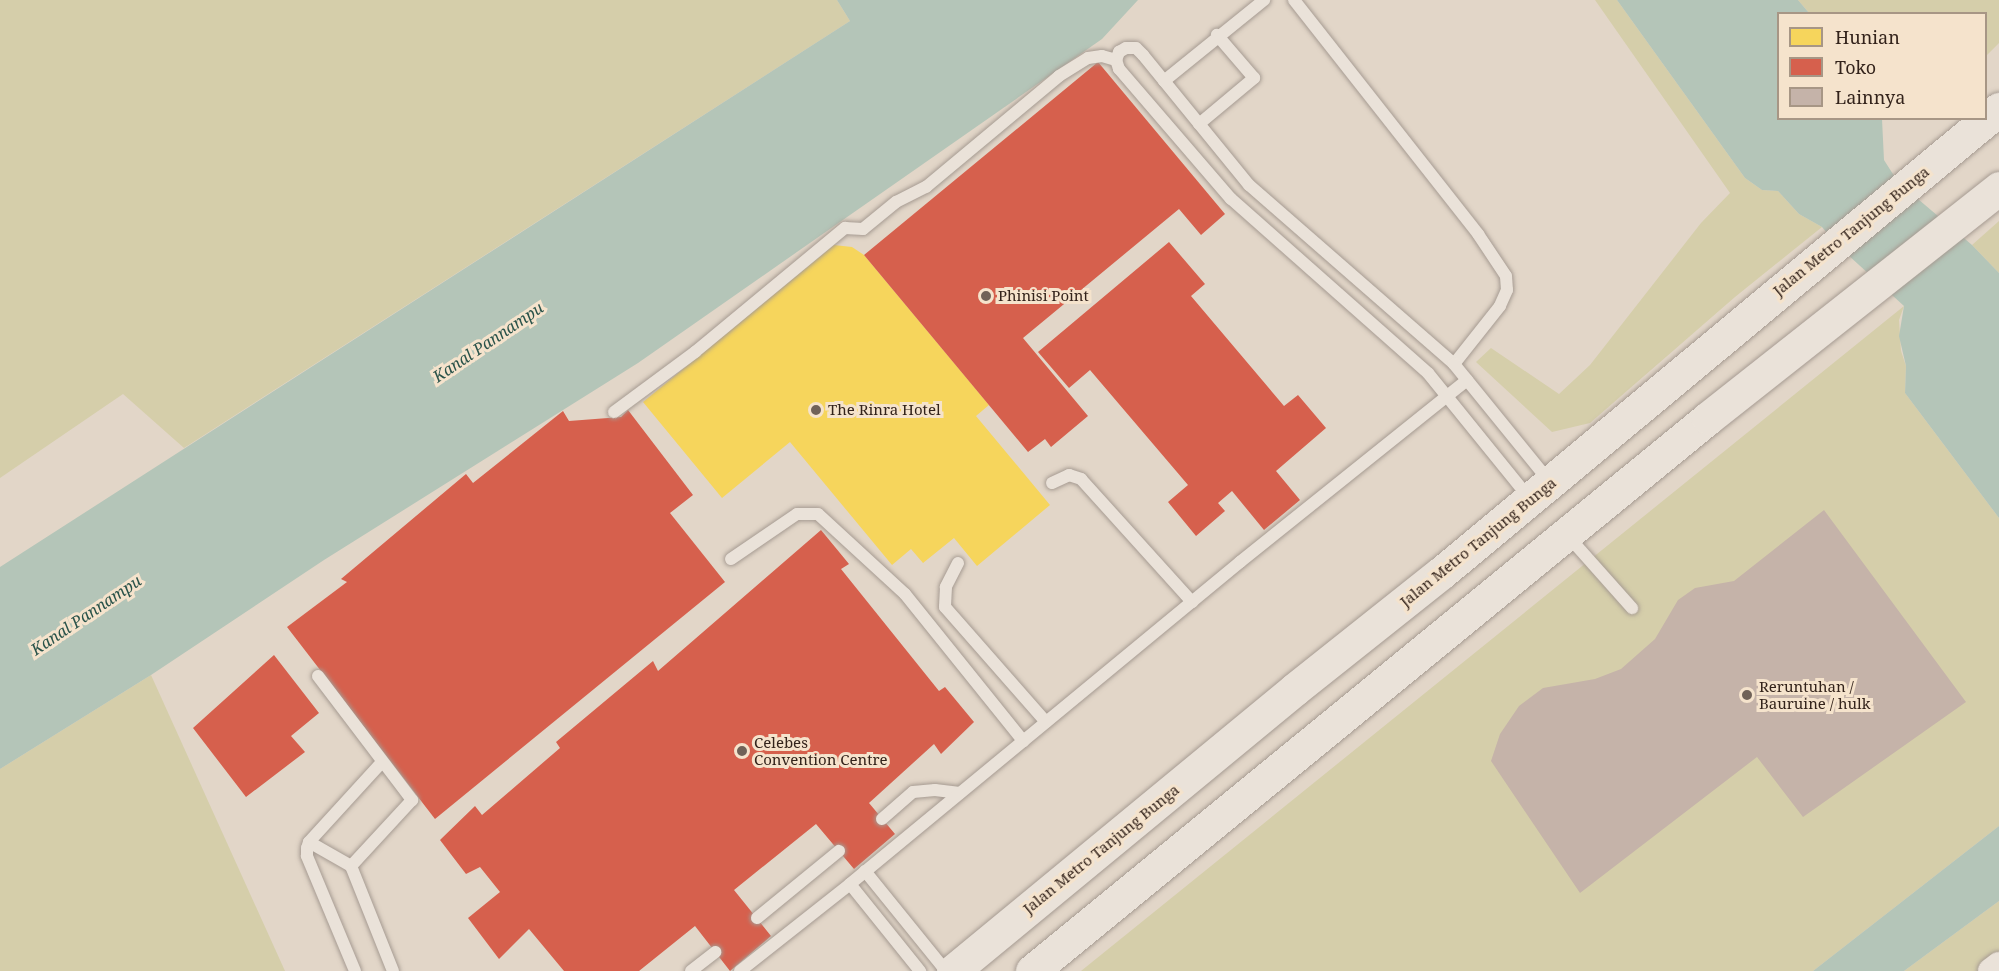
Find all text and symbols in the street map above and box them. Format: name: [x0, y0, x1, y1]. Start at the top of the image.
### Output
legend: [1777, 12, 1987, 120]
text: Hunian: [1835, 25, 1900, 49]
text: Toko: [1835, 55, 1876, 79]
text: Lainnya: [1835, 85, 1905, 109]
street label: Jalan Metro Tanjung Bunga: [1769, 162, 1933, 300]
place label: Phinisi Point: [998, 287, 1089, 305]
marker: Phinisi Point: [979, 289, 993, 303]
water label: Kanal Pannampu: [429, 298, 547, 386]
place label: The Rinra Hotel: [828, 401, 941, 419]
marker: The Rinra Hotel: [809, 403, 823, 417]
street label: Jalan Metro Tanjung Bunga: [1396, 473, 1560, 611]
water label: Kanal Pannampu: [27, 571, 145, 659]
place label: Reruntuhan / Bauruine / hulk: [1759, 677, 1870, 712]
marker: Reruntuhan / Bauruine / hulk: [1740, 688, 1754, 702]
place label: Celebes Convention Centre: [754, 733, 888, 768]
marker: Celebes Convention Centre: [735, 744, 749, 758]
street label: Jalan Metro Tanjung Bunga: [1019, 780, 1183, 918]

